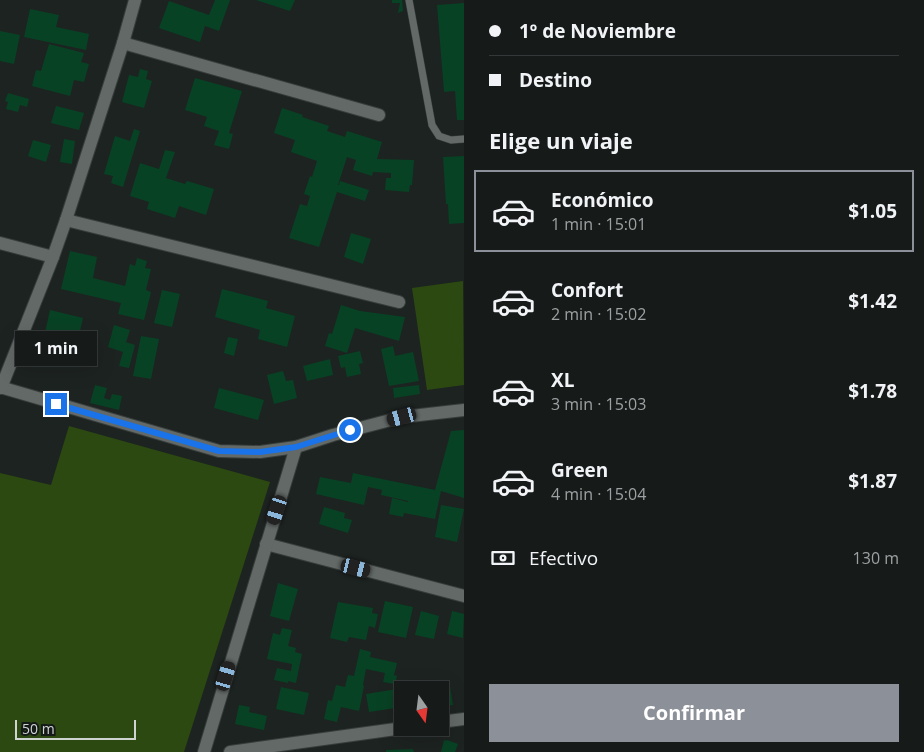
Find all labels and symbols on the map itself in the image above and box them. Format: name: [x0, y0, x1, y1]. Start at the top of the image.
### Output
callout: 1 min: [15, 332, 97, 366]
route end: [45, 393, 67, 415]
car: [385, 406, 418, 428]
route start: [339, 419, 361, 441]
car: [265, 493, 288, 527]
car: [339, 557, 372, 579]
car: [214, 659, 237, 693]
north arrow: [394, 681, 449, 736]
scale bar: [15, 717, 136, 740]

